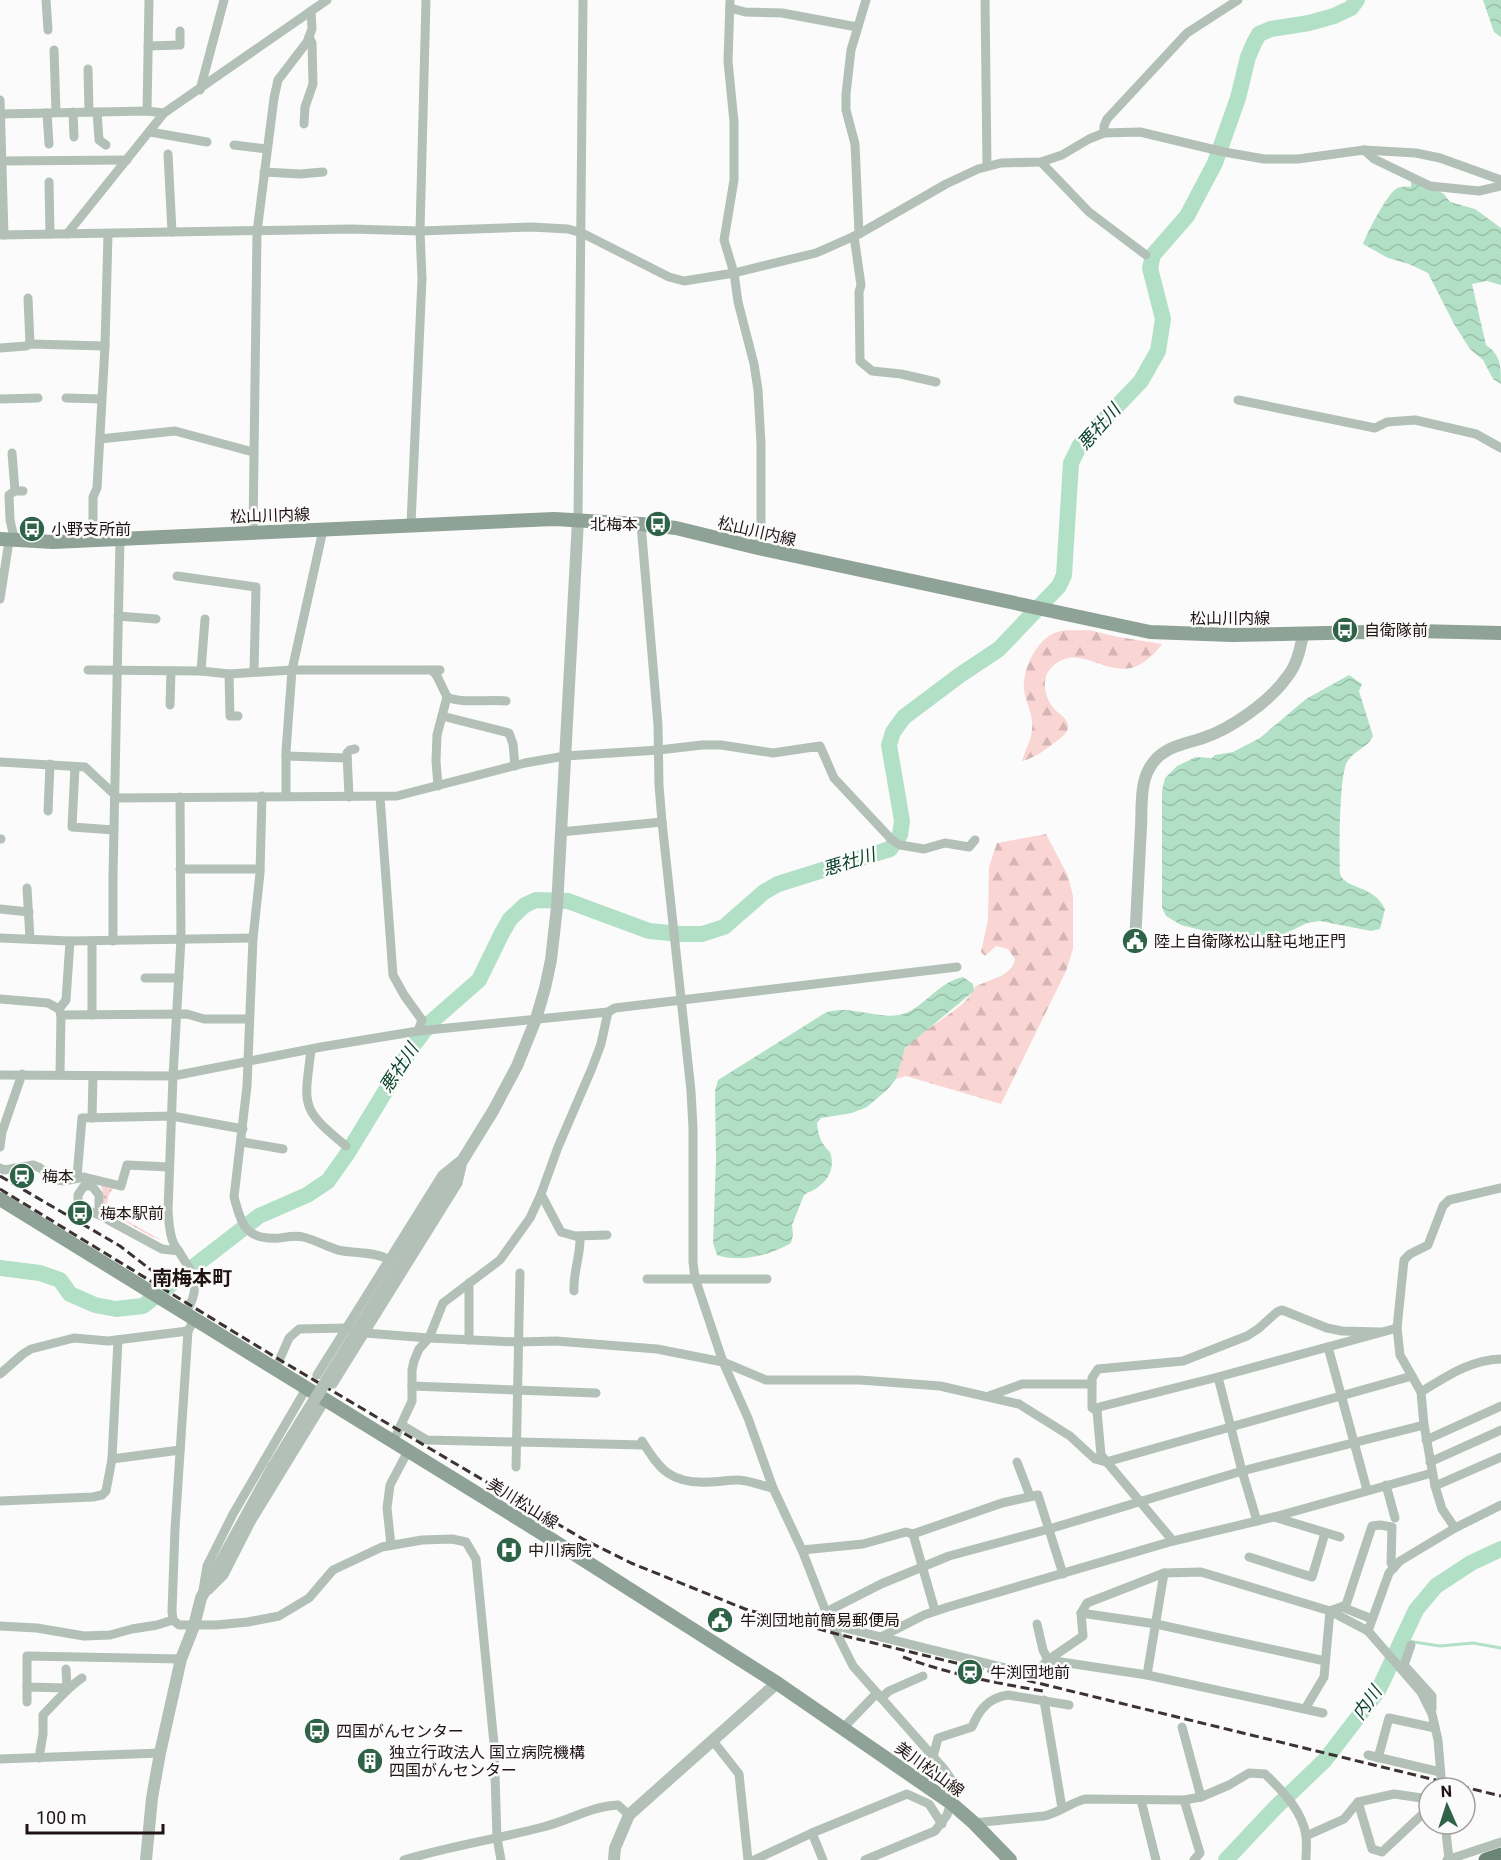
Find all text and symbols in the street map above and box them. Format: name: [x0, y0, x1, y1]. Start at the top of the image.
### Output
water label: 悪社川: [1073, 398, 1126, 454]
street label: 松山川内線: [230, 505, 310, 526]
bus stop icon: 北梅本: [643, 509, 673, 539]
street label: 松山川内線: [716, 513, 798, 550]
bus stop icon: 小野支所前: [17, 514, 47, 544]
place label: 北梅本: [590, 515, 638, 534]
place label: 小野支所前: [51, 520, 131, 539]
street label: 松山川内線: [1190, 609, 1270, 628]
bus stop icon: 自衛隊前: [1330, 615, 1360, 645]
place label: 自衛隊前: [1364, 621, 1428, 640]
water label: 悪社川: [820, 843, 880, 879]
public building icon: 陸上自衛隊松山駐屯地正門: [1120, 926, 1150, 956]
place label: 陸上自衛隊松山駐屯地正門: [1154, 932, 1346, 951]
water label: 悪社川: [375, 1038, 423, 1096]
station icon: 梅本: [7, 1161, 37, 1191]
place label: 梅本: [42, 1167, 74, 1186]
bus stop icon: 梅本駅前: [65, 1198, 95, 1228]
place label: 梅本駅前: [100, 1204, 164, 1223]
district label: 南梅本町: [152, 1266, 232, 1290]
street label: 美川松山線: [484, 1474, 562, 1533]
hospital icon: 中川病院: [494, 1535, 524, 1565]
place label: 中川病院: [528, 1541, 592, 1560]
public building icon: 牛渕団地前簡易郵便局: [705, 1605, 735, 1635]
place label: 牛渕団地前簡易郵便局: [740, 1611, 900, 1630]
station icon: 牛渕団地前: [955, 1657, 985, 1687]
place label: 牛渕団地前: [990, 1663, 1070, 1682]
water label: 内川: [1348, 1680, 1387, 1723]
bus stop icon: 四国がんセンター: [302, 1716, 332, 1746]
place label: 四国がんセンター: [336, 1722, 464, 1741]
street label: 美川松山線: [892, 1738, 968, 1801]
place label: 独立行政法人 国立病院機構 四国がんセンター: [389, 1743, 585, 1780]
building icon: 独立行政法人 国立病院機構 四国がんセンター: [355, 1746, 385, 1776]
north arrow: [1417, 1776, 1477, 1836]
text: N: [1440, 1782, 1452, 1801]
scale bar: [27, 1797, 164, 1835]
text: 100 m: [36, 1807, 87, 1828]

